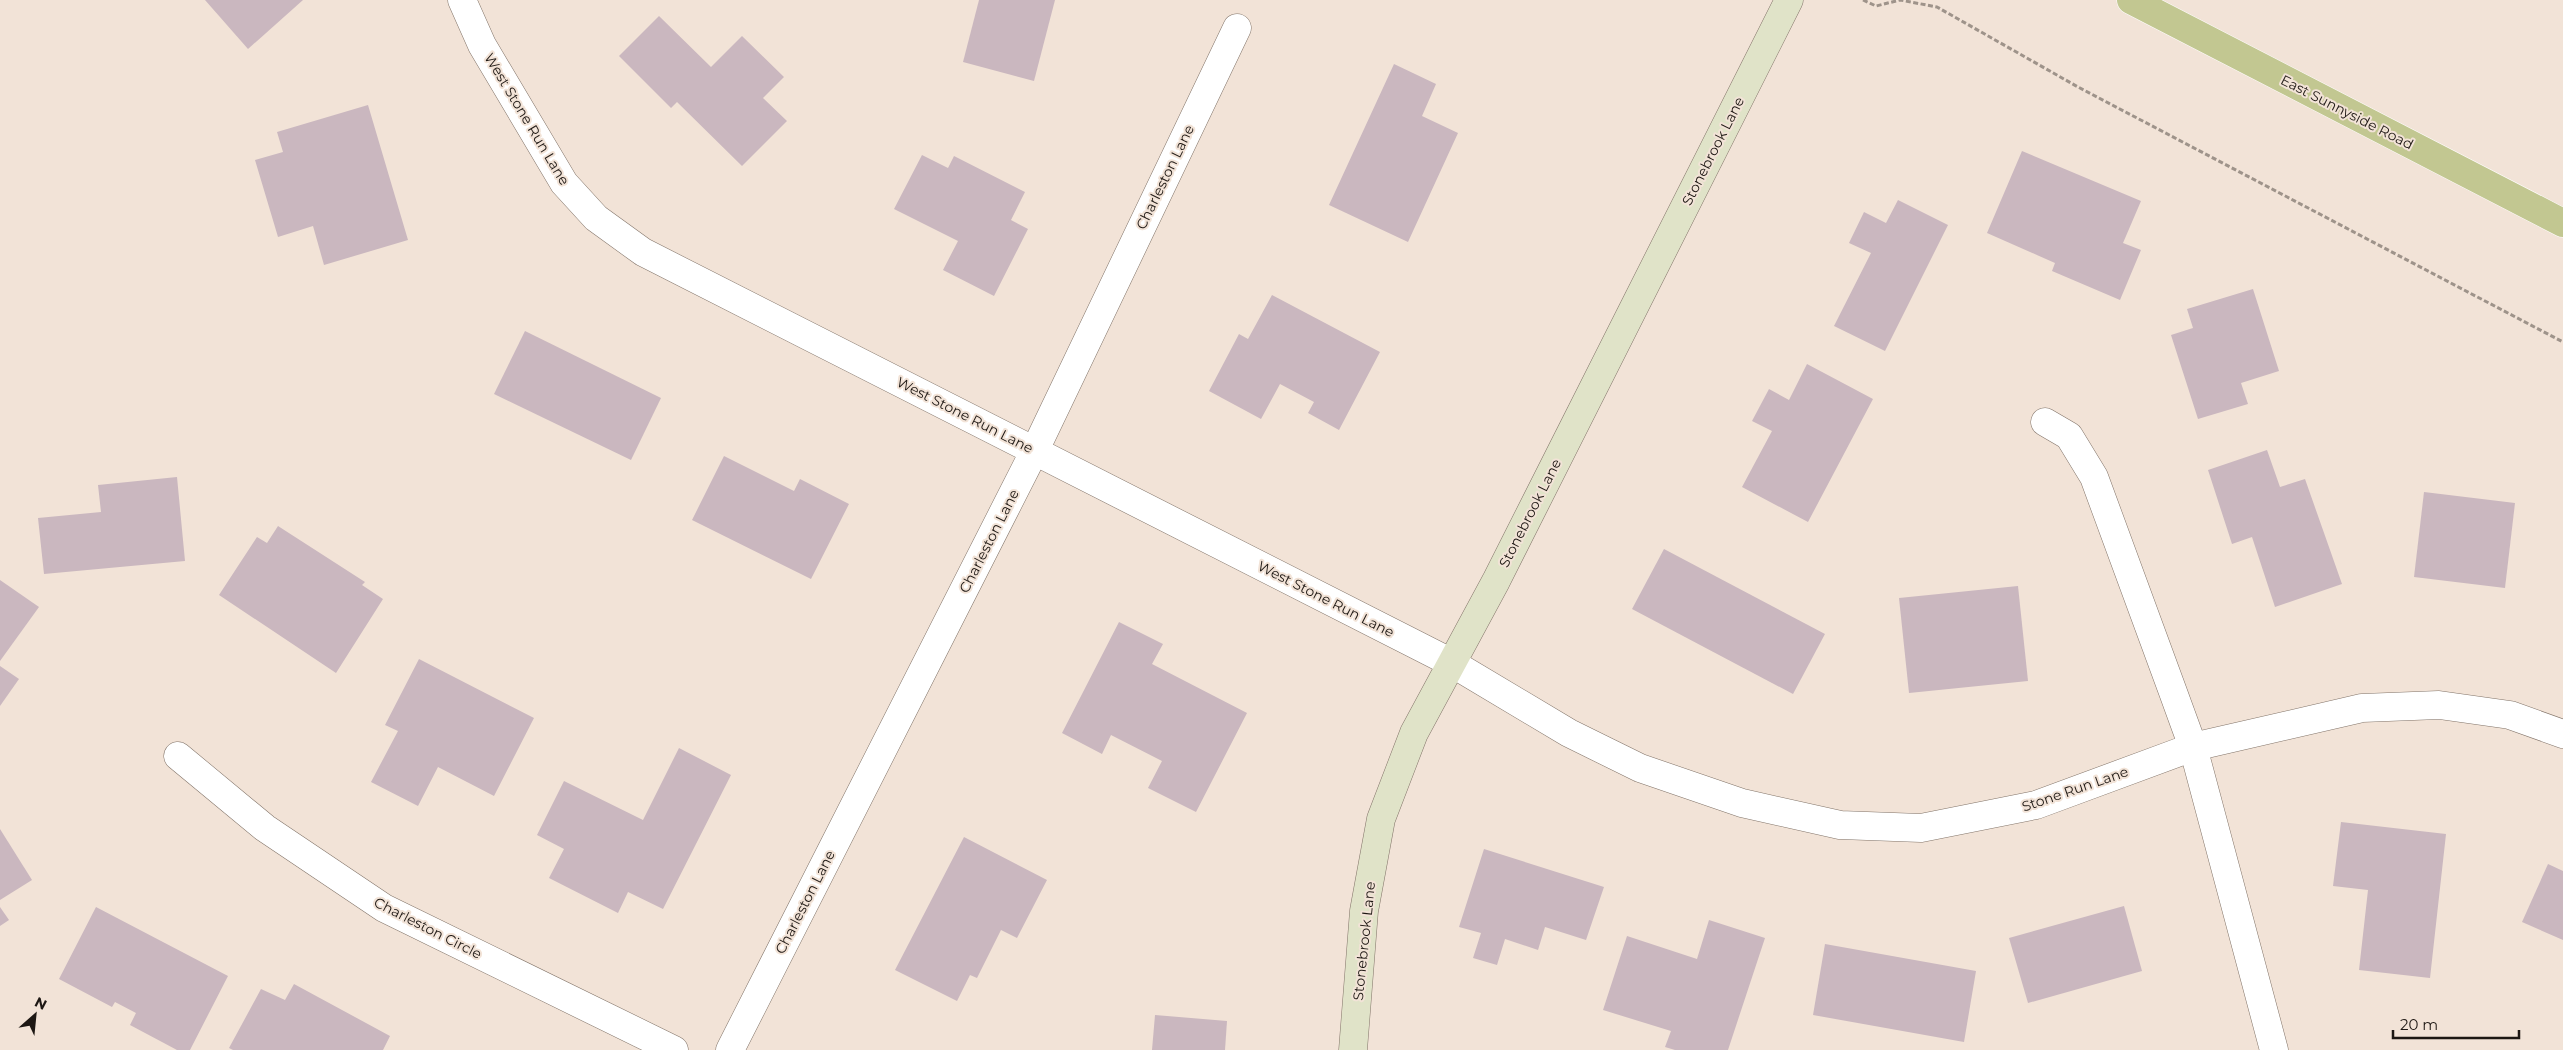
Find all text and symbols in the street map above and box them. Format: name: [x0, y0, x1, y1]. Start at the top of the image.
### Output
street label: West Stone Run Lane: [480, 50, 574, 188]
street label: East Sunnyside Road: [2278, 71, 2416, 153]
street label: Stonebrook Lane: [1678, 94, 1748, 208]
street label: Charleston Lane: [1132, 122, 1198, 232]
street label: West Stone Run Lane: [894, 373, 1036, 457]
street label: Stonebrook Lane: [1495, 456, 1565, 570]
street label: Charleston Lane: [955, 486, 1023, 596]
street label: West Stone Run Lane: [1255, 557, 1397, 641]
street label: Stone Run Lane: [2019, 762, 2131, 816]
street label: Charleston Lane: [771, 847, 839, 957]
street label: Stonebrook Lane: [1349, 881, 1379, 1001]
street label: Charleston Circle: [371, 893, 485, 963]
north arrow: [10, 990, 60, 1040]
text: N: [32, 993, 50, 1014]
scale bar: [2393, 1008, 2519, 1040]
text: 20 m: [2400, 1015, 2438, 1034]

